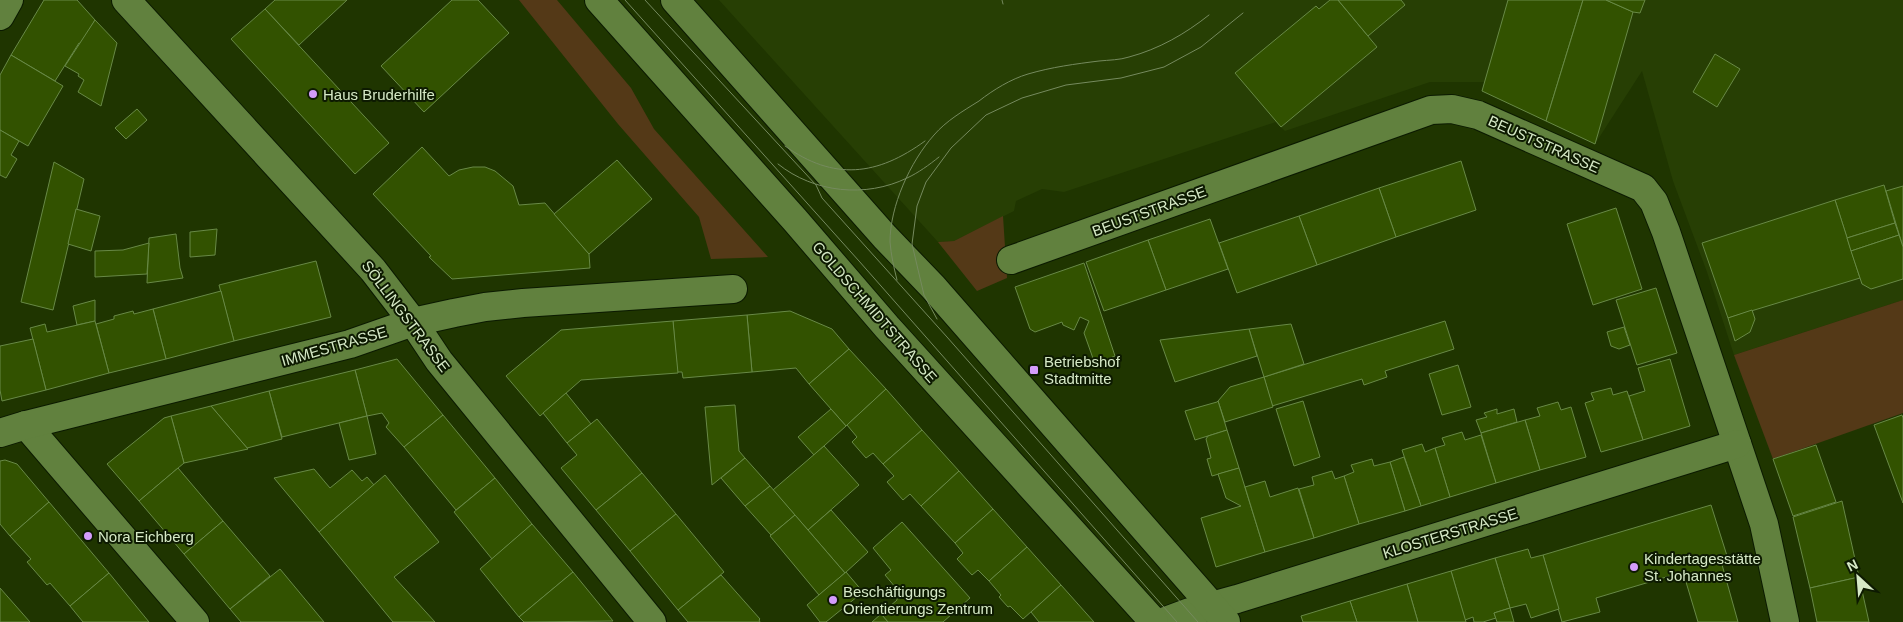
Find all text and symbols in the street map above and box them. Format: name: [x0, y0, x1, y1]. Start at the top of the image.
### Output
place label: Haus Bruderhilfe: [323, 86, 435, 103]
marker: Haus Bruderhilfe: [307, 88, 319, 100]
street label: BEUSTSTRASSE: [1486, 112, 1602, 176]
street label: BEUSTSTRASSE: [1090, 182, 1208, 240]
street label: GOLDSCHMIDTSTRASSE: [809, 238, 941, 386]
street label: SÖLLINGSTRASSE: [359, 257, 453, 375]
street label: IMMESTRASSE: [279, 323, 389, 369]
place label: Betriebshof Stadtmitte: [1044, 353, 1121, 387]
marker: Betriebshof Stadtmitte: [1028, 364, 1040, 376]
street label: KLOSTERSTRASSE: [1381, 504, 1519, 562]
place label: Nora Eichberg: [98, 528, 194, 545]
marker: Nora Eichberg: [82, 530, 94, 542]
place label: Kindertagesstätte St. Johannes: [1644, 550, 1761, 584]
north arrow: [1833, 552, 1883, 602]
text: N: [1844, 556, 1860, 575]
marker: Kindertagesstätte St. Johannes: [1628, 561, 1640, 573]
place label: Beschäftigungs Orientierungs Zentrum: [843, 583, 993, 617]
marker: Beschäftigungs Orientierungs Zentrum: [827, 594, 839, 606]

